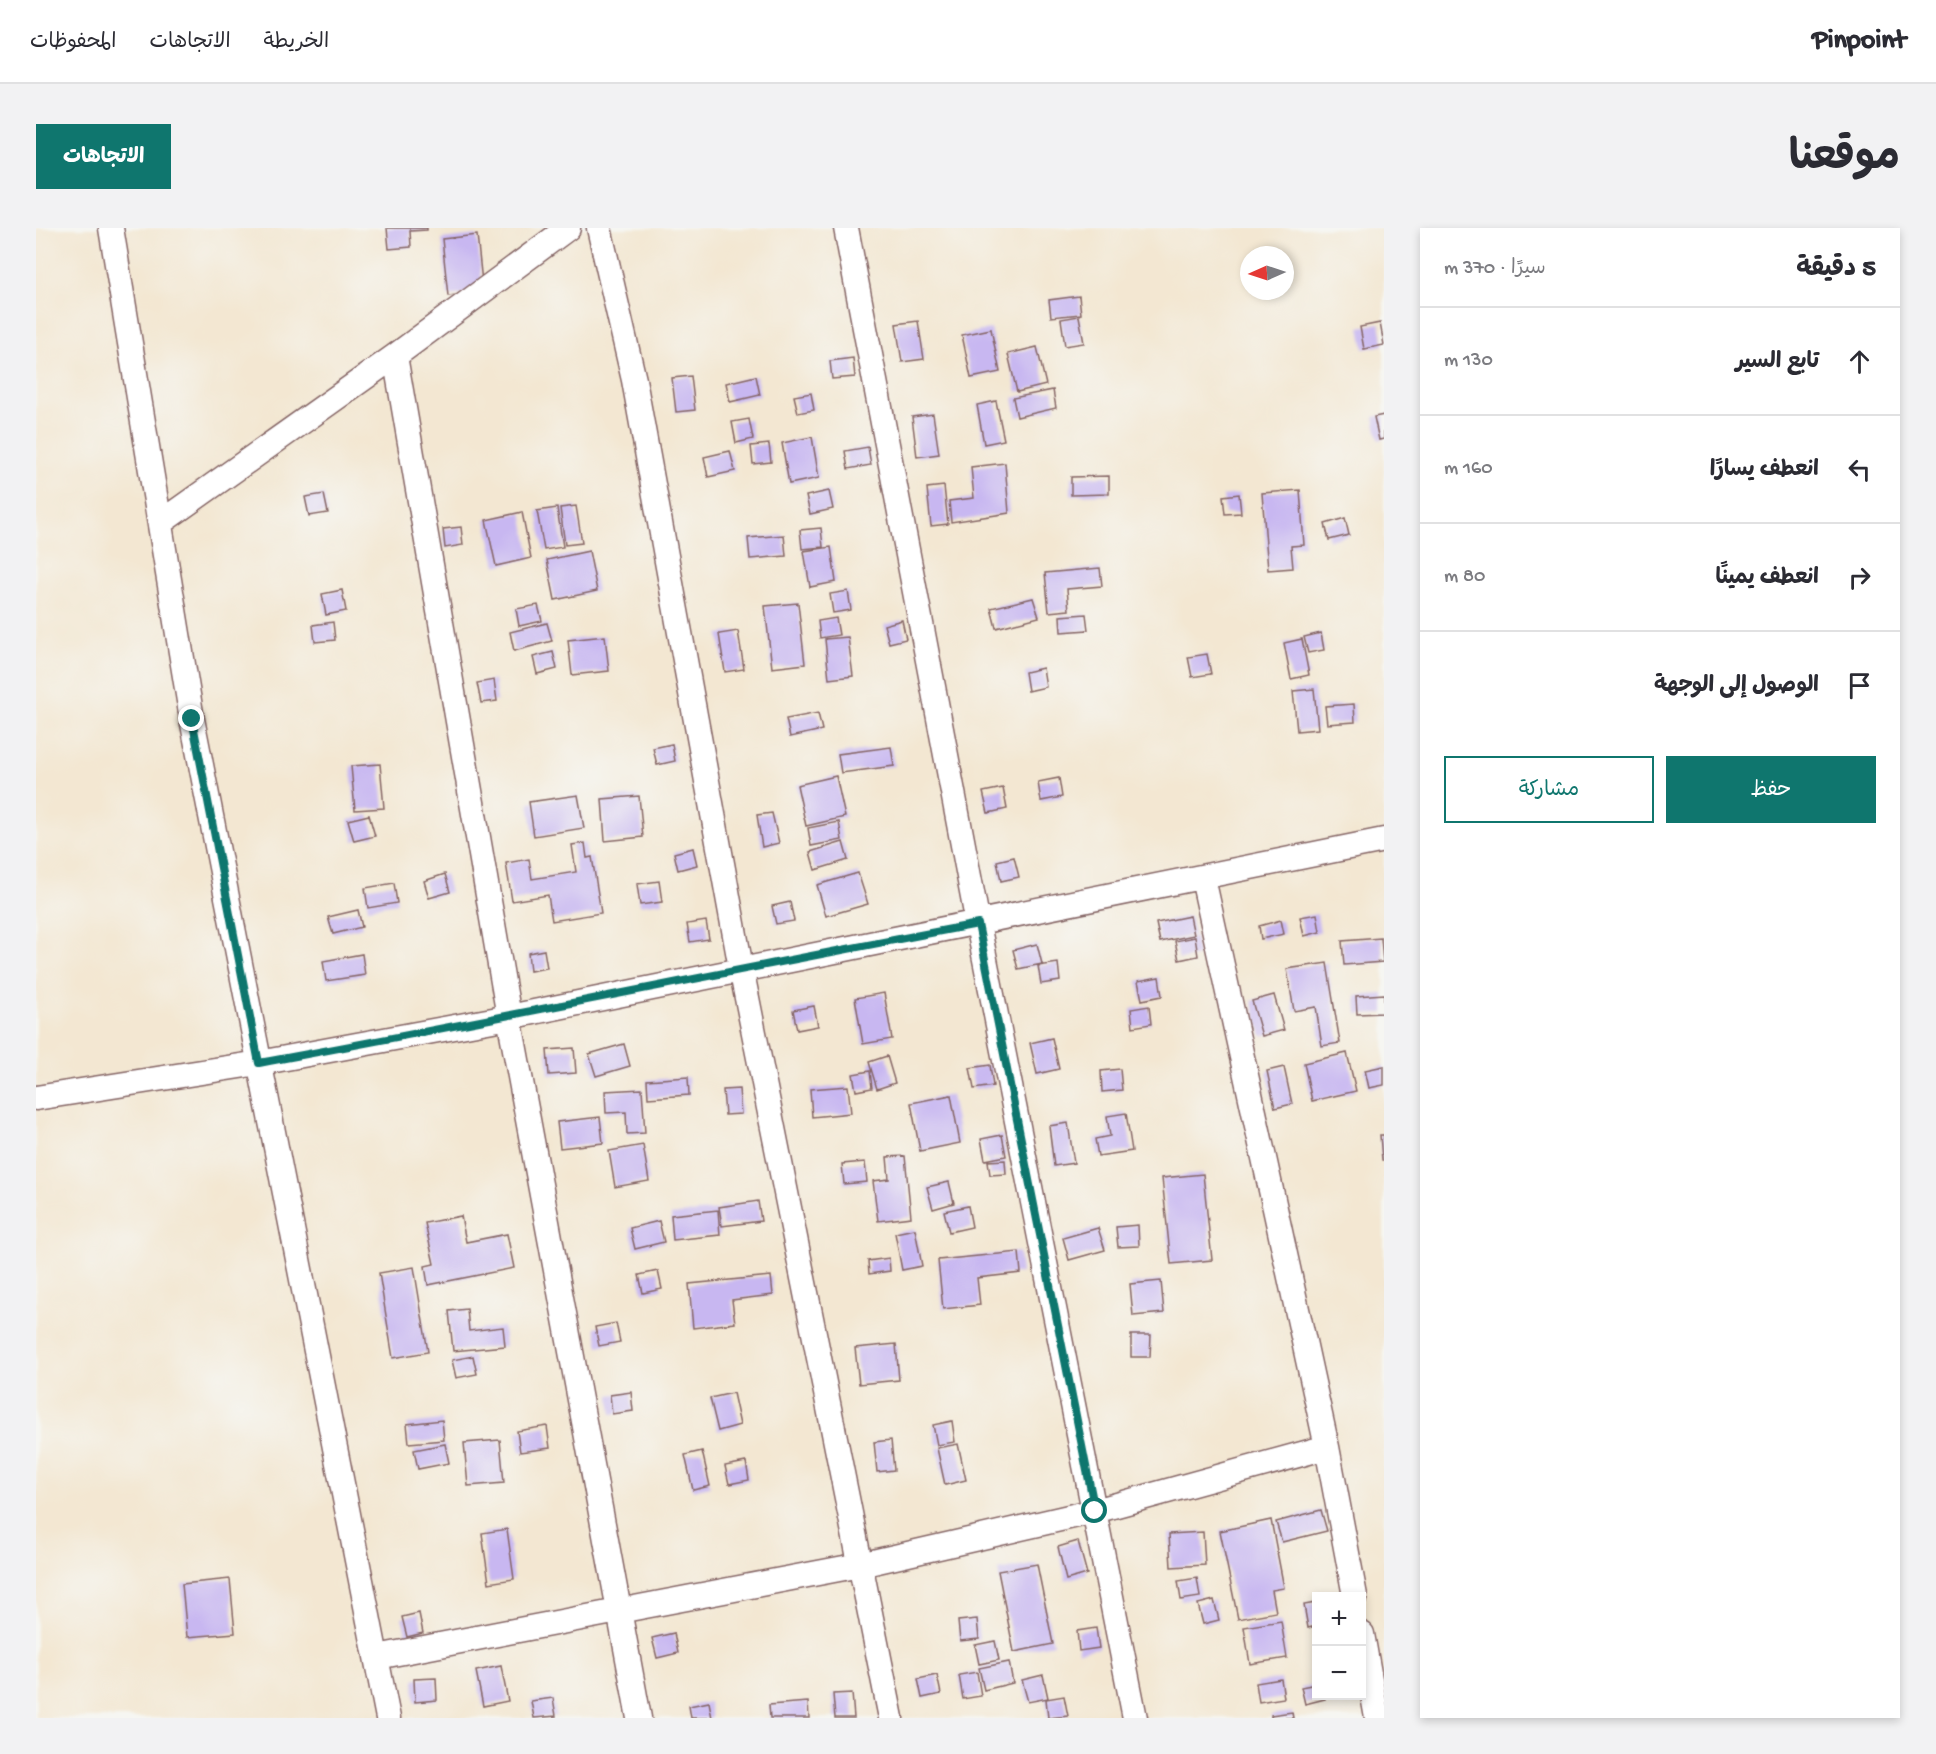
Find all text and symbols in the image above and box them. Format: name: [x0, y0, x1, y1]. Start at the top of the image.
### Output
text: Pinpoint: [1812, 25, 1906, 58]
text: المحفوظات: [30, 31, 116, 56]
text: الاتجاهات: [149, 31, 231, 56]
text: الخريطة: [264, 31, 329, 56]
button: الاتجاهات: [36, 124, 171, 189]
text: موقعنا: [1789, 136, 1900, 185]
north arrow: [1240, 246, 1294, 300]
text: 5 دقيقة: [1796, 255, 1876, 286]
text: سيرًا · 370 m: [1444, 258, 1546, 281]
icon: ahead: [1843, 345, 1876, 378]
text: 130 m: [1444, 350, 1493, 373]
text: تابع السير: [1735, 350, 1819, 376]
icon: left: [1843, 453, 1876, 486]
text: 160 m: [1444, 458, 1493, 481]
text: انعطف يسارًا: [1710, 458, 1819, 484]
icon: right: [1843, 561, 1876, 594]
text: 80 m: [1444, 566, 1485, 589]
text: انعطف يمينًا: [1716, 566, 1819, 592]
icon: arrive: [1843, 669, 1876, 702]
text: الوصول إلى الوجهة: [1654, 674, 1819, 700]
route end: [178, 705, 204, 731]
button: مشاركة: [1444, 756, 1654, 823]
button: حفظ: [1666, 756, 1876, 823]
route start: [1081, 1497, 1107, 1523]
map controls: [1312, 1592, 1366, 1700]
button: +: [1312, 1592, 1366, 1646]
button: −: [1312, 1646, 1366, 1700]

